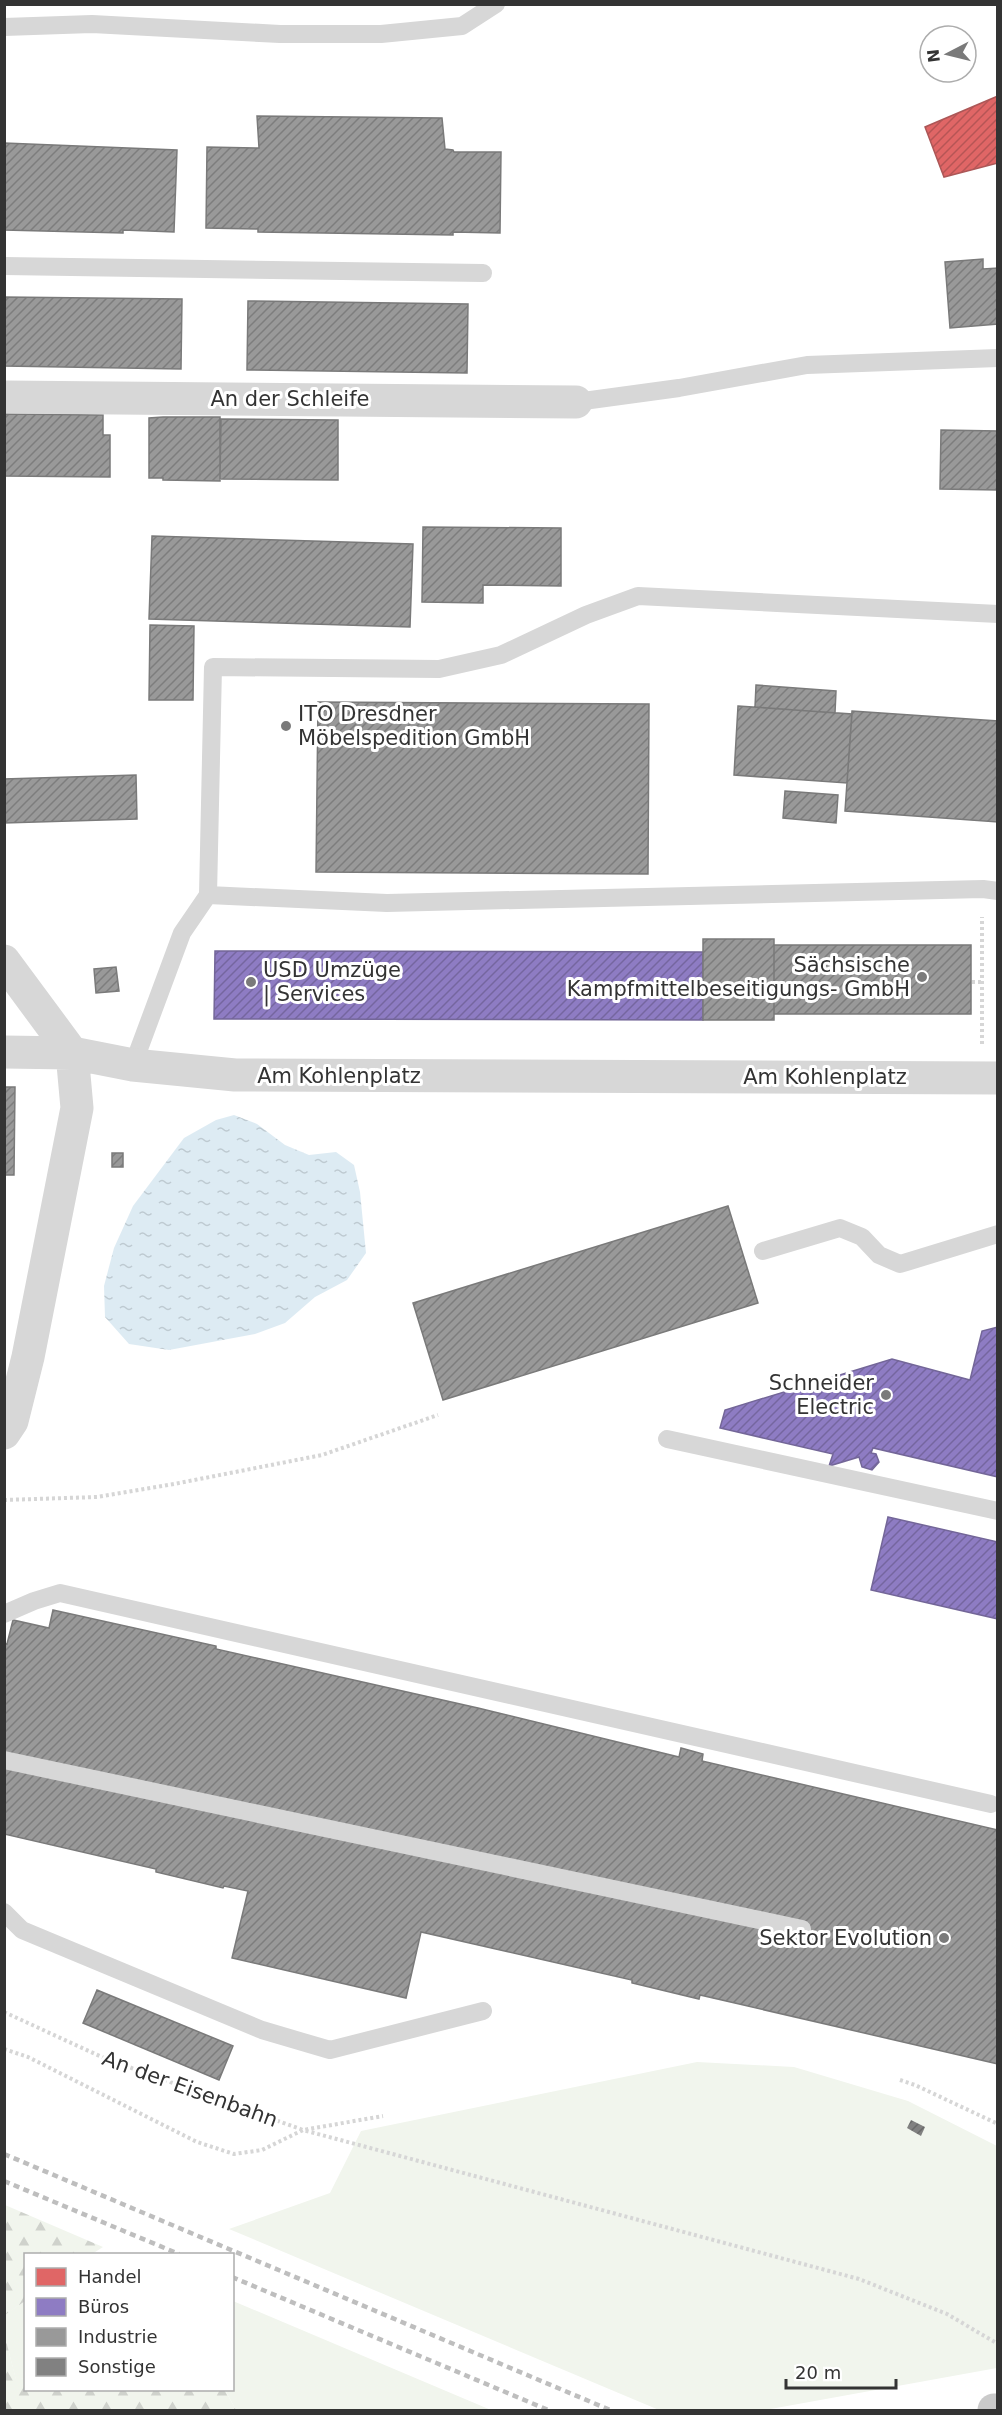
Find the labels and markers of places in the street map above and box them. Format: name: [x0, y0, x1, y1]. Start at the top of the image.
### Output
place label: ITO Dresdner Möbelspedition GmbH: [298, 702, 530, 750]
marker: ITO Dresdner Möbelspedition GmbH: [279, 719, 293, 733]
place label: Sächsische Kampfmittelbeseitigungs- GmbH: [567, 953, 910, 1001]
place label: USD Umzüge | Services: [263, 958, 401, 1007]
marker: Sächsische Kampfmittelbeseitigungs- GmbH: [915, 970, 929, 984]
marker: USD Umzüge | Services: [244, 975, 258, 989]
place label: Schneider Electric: [769, 1371, 874, 1419]
marker: Schneider Electric: [879, 1388, 893, 1402]
place label: Sektor Evolution: [759, 1926, 932, 1950]
marker: Sektor Evolution: [937, 1931, 951, 1945]

